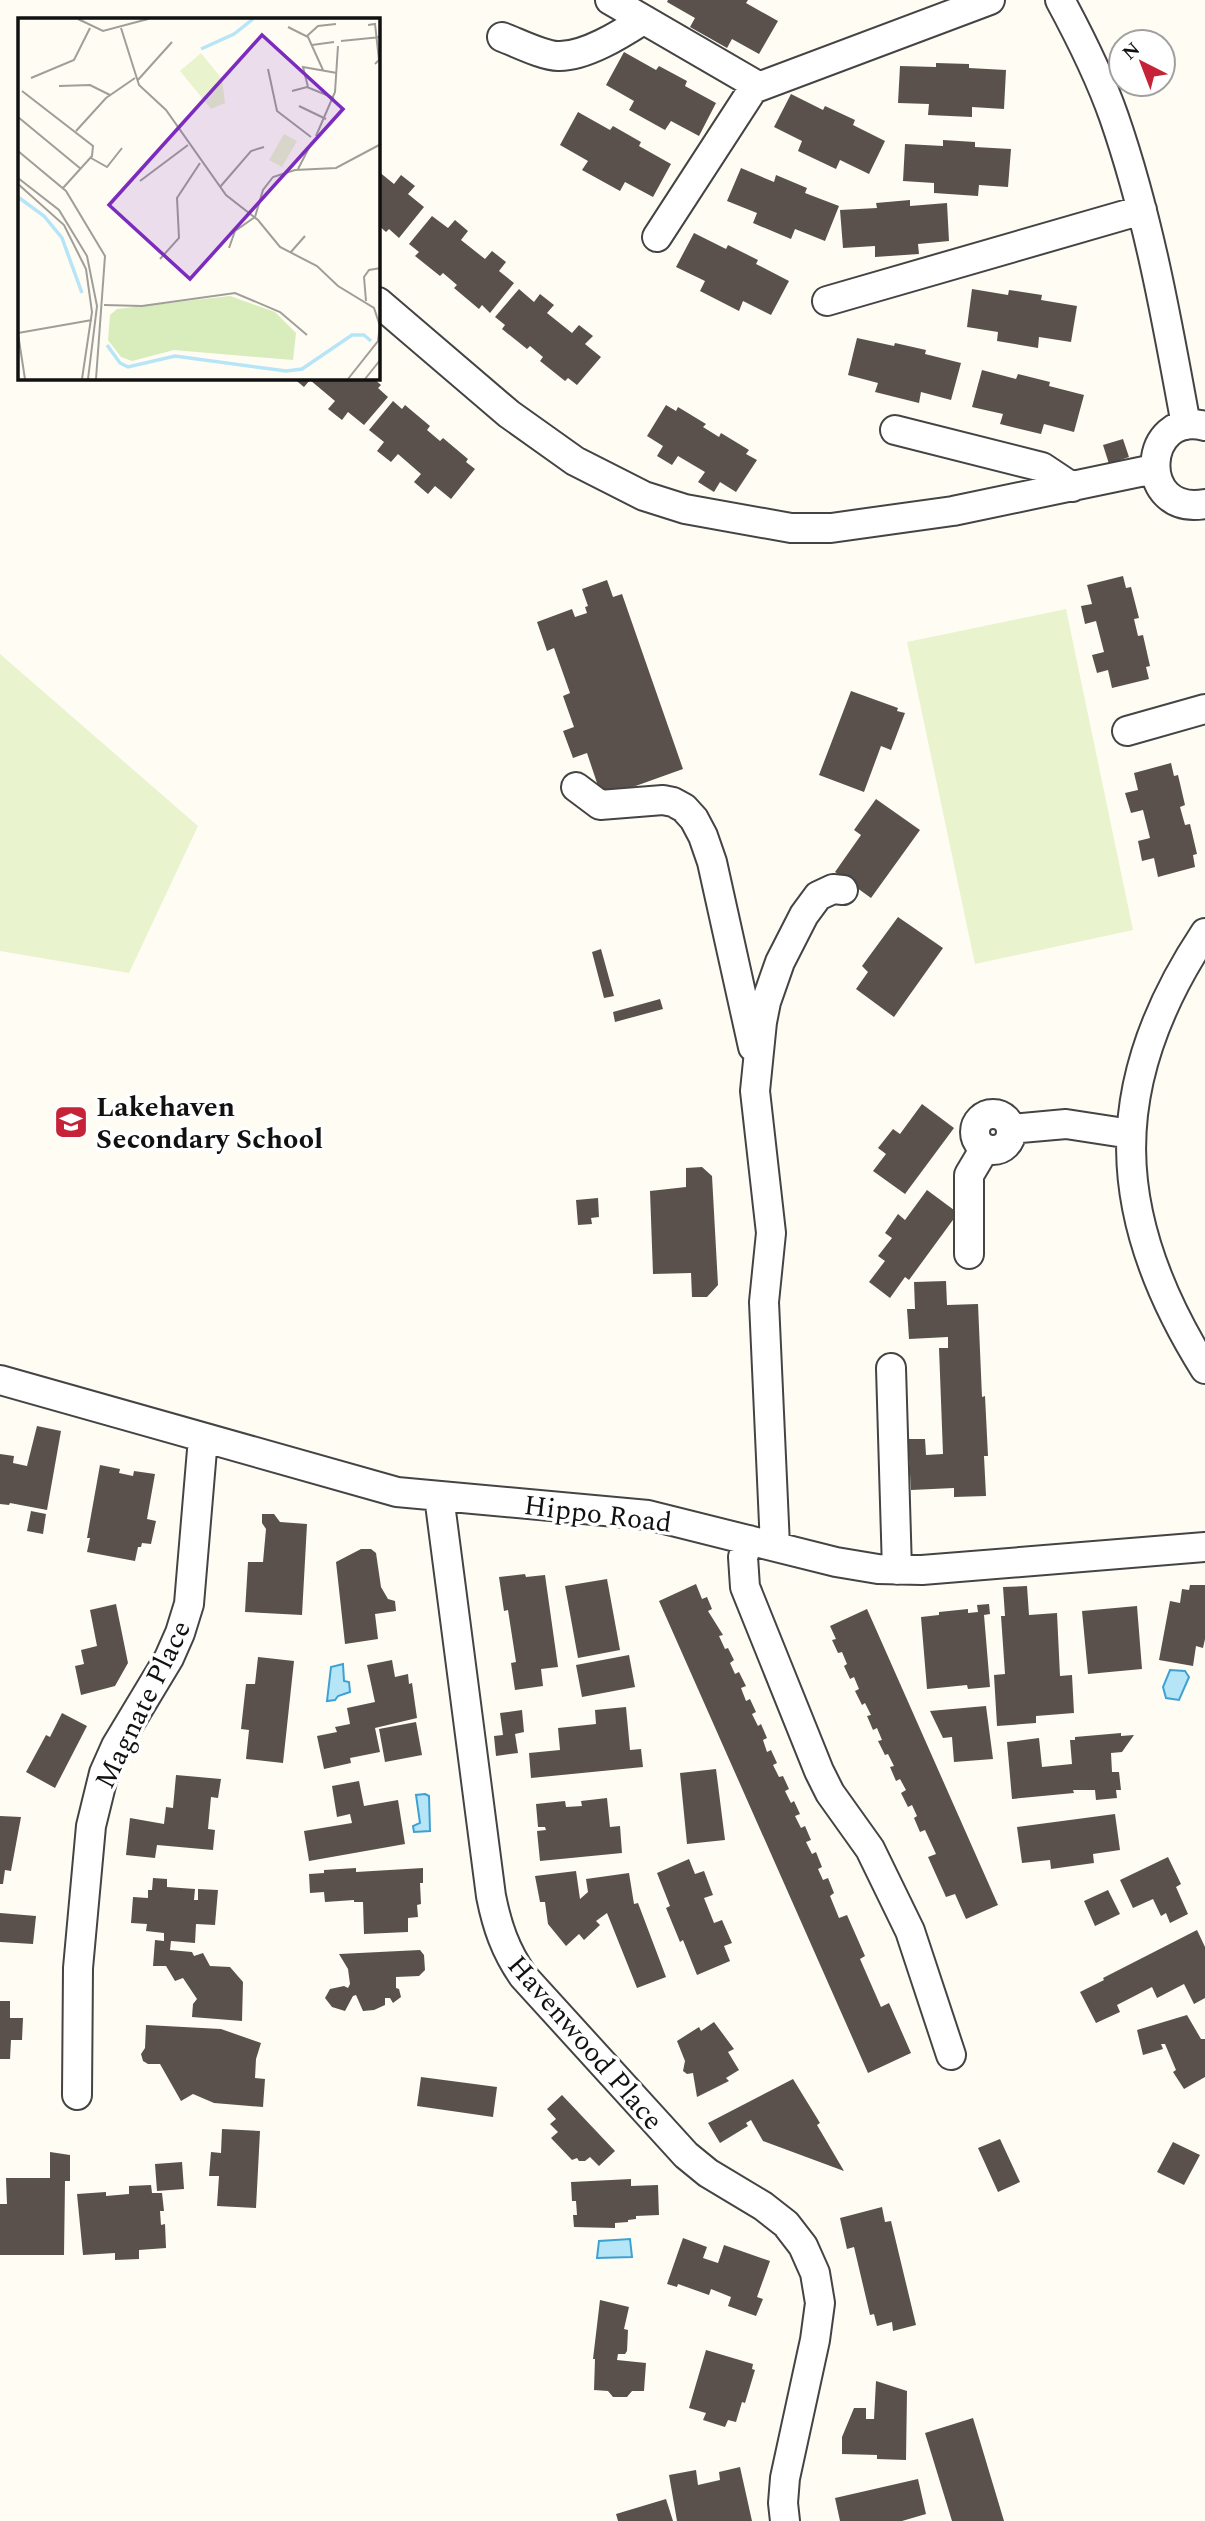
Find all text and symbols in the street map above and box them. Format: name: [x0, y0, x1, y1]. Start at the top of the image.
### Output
inset map: [18, 18, 380, 380]
north arrow: [1107, 28, 1177, 98]
text: N: [1116, 36, 1147, 67]
place label: Lakehaven Secondary School: [96, 1086, 323, 1161]
school or university icon: Lakehaven Secondary School: [52, 1103, 90, 1141]
street label: Hippo Road: [521, 1484, 674, 1545]
street label: Magnate Place: [84, 1613, 203, 1796]
street label: Havenwood Place: [496, 1946, 673, 2140]

